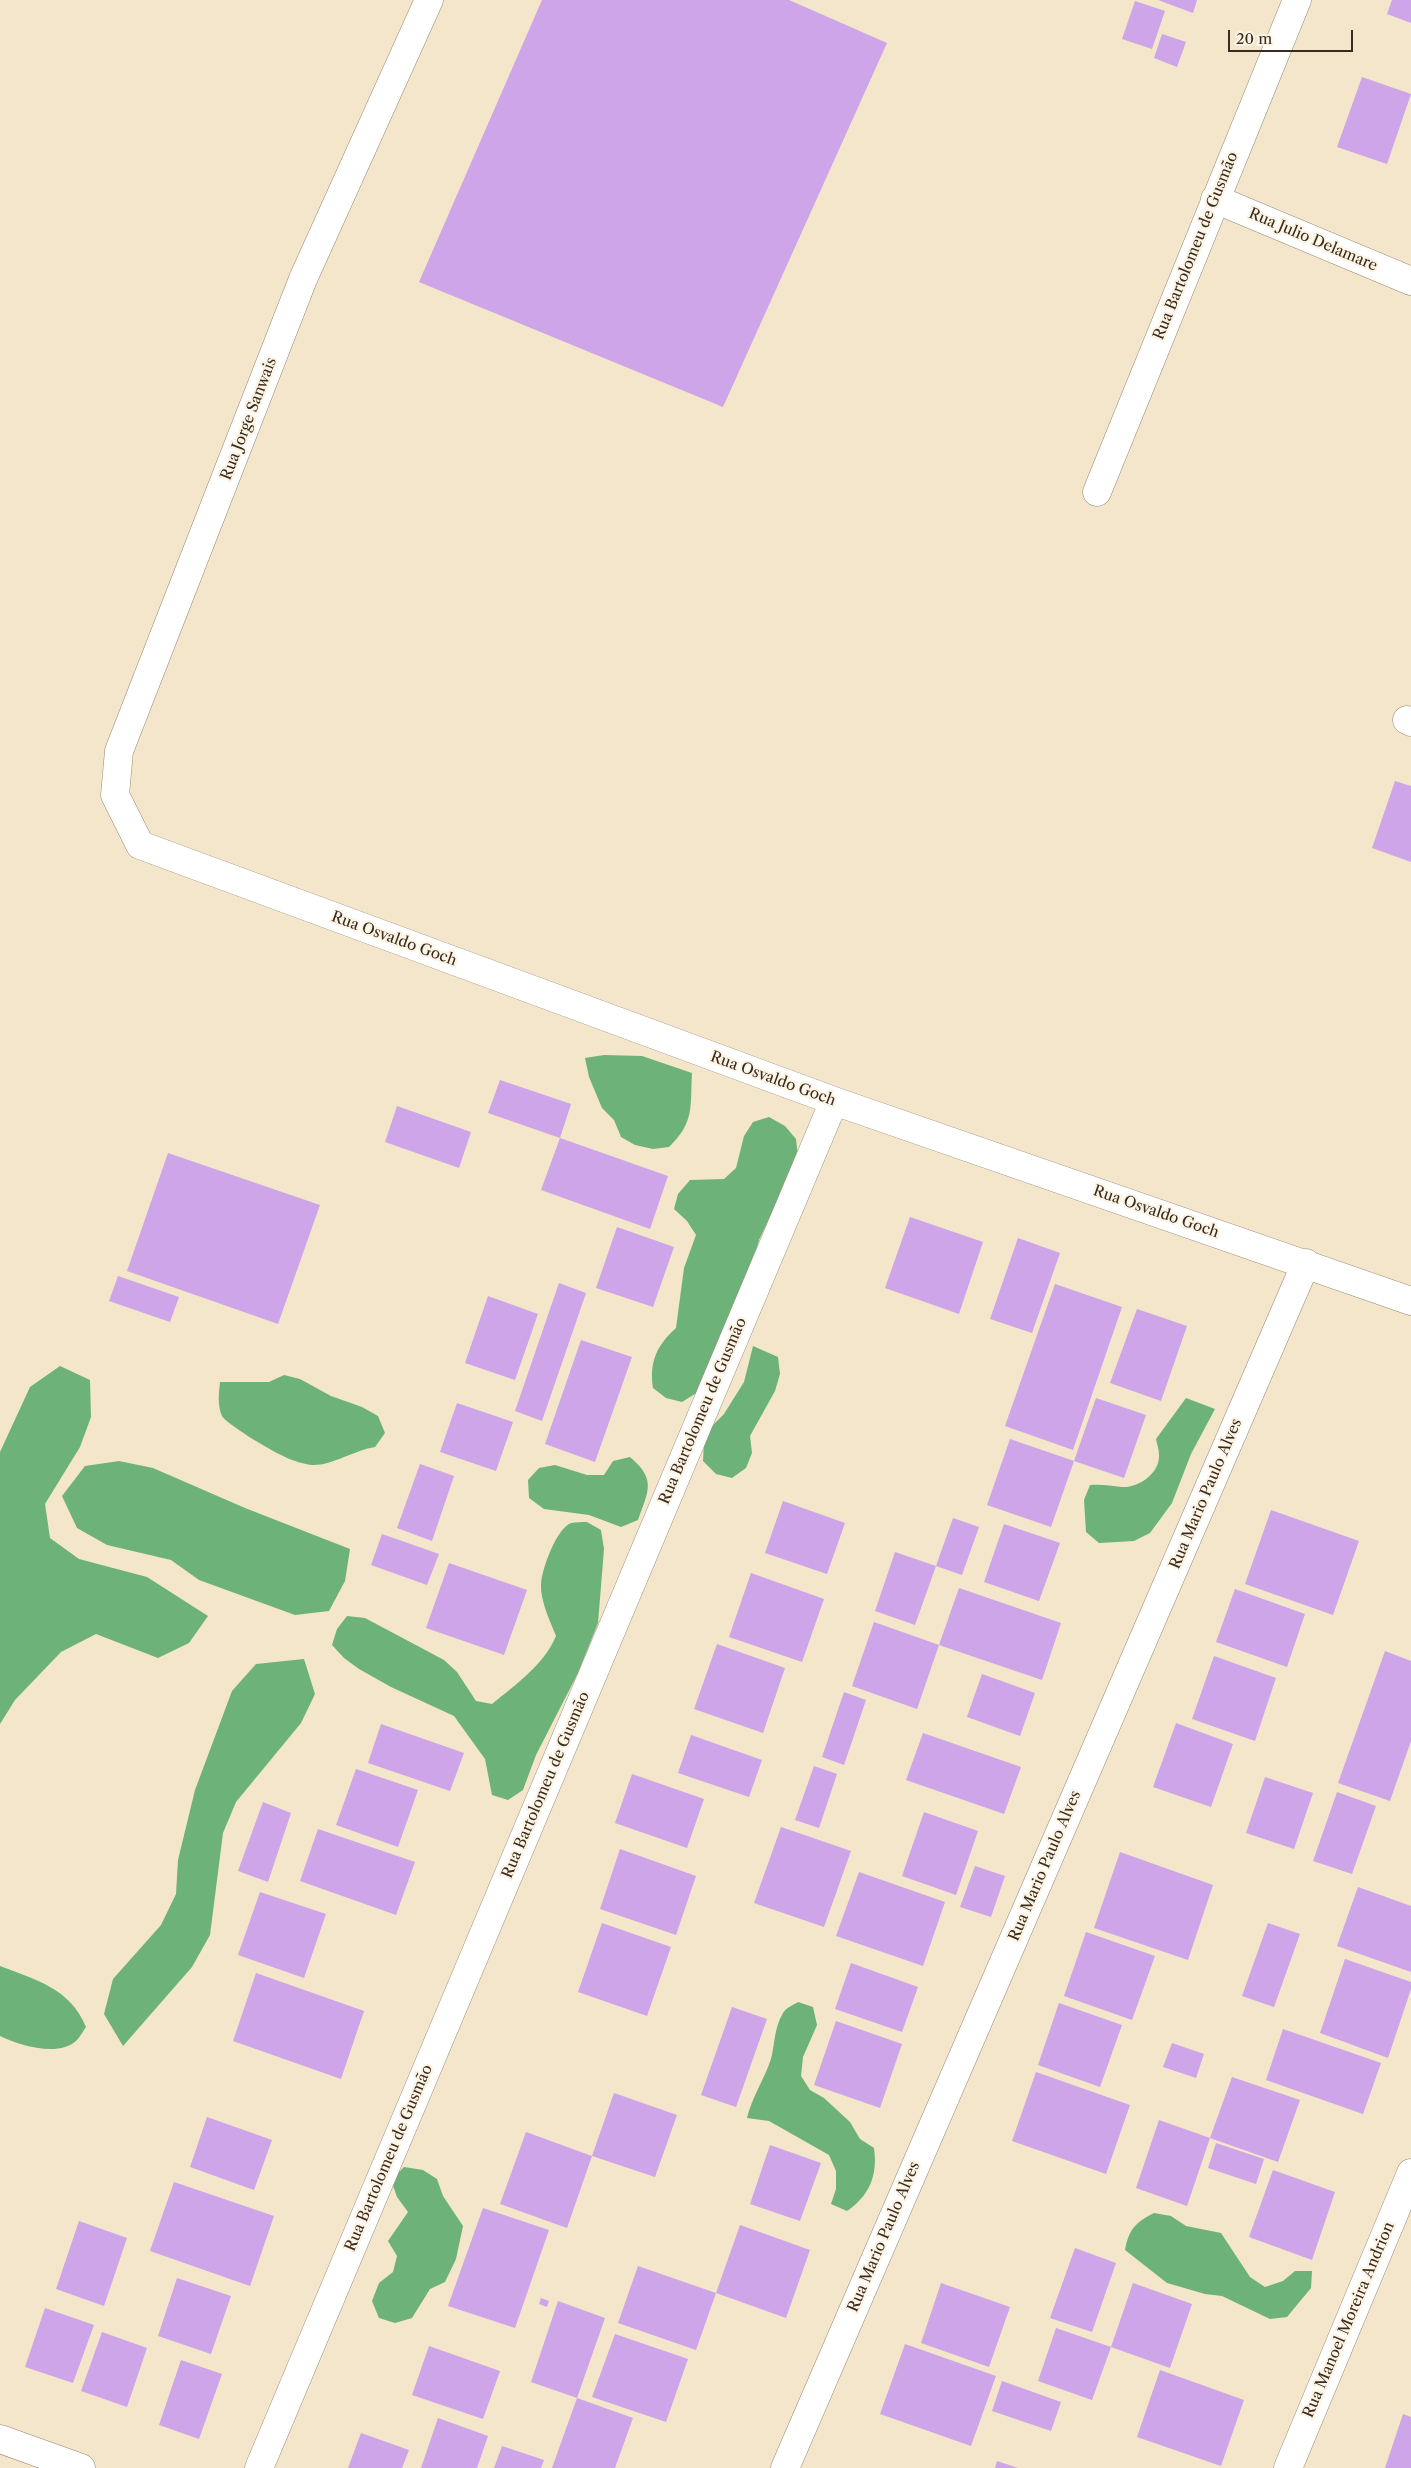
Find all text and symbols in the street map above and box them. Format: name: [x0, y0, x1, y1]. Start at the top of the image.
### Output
scale bar: [1231, 20, 1356, 52]
text: 20 m: [1236, 29, 1272, 48]
street label: Rua Bartolomeu de Gusmão: [1150, 149, 1242, 343]
street label: Rua Julio Delamare: [1246, 205, 1380, 275]
street label: Rua Jorge Sanwais: [217, 355, 281, 483]
street label: Rua Osvaldo Goch: [329, 908, 459, 970]
street label: Rua Osvaldo Goch: [708, 1048, 838, 1110]
street label: Rua Osvaldo Goch: [1091, 1182, 1221, 1242]
street label: Rua Bartolomeu de Gusmão: [655, 1315, 751, 1507]
street label: Rua Mario Paulo Alves: [1166, 1416, 1246, 1572]
street label: Rua Bartolomeu de Gusmão: [498, 1689, 594, 1881]
street label: Rua Mario Paulo Alves: [1005, 1788, 1085, 1944]
street label: Rua Bartolomeu de Gusmão: [341, 2062, 437, 2254]
street label: Rua Mario Paulo Alves: [844, 2159, 924, 2315]
street label: Rua Manoel Moreira Andrion: [1300, 2219, 1398, 2421]

